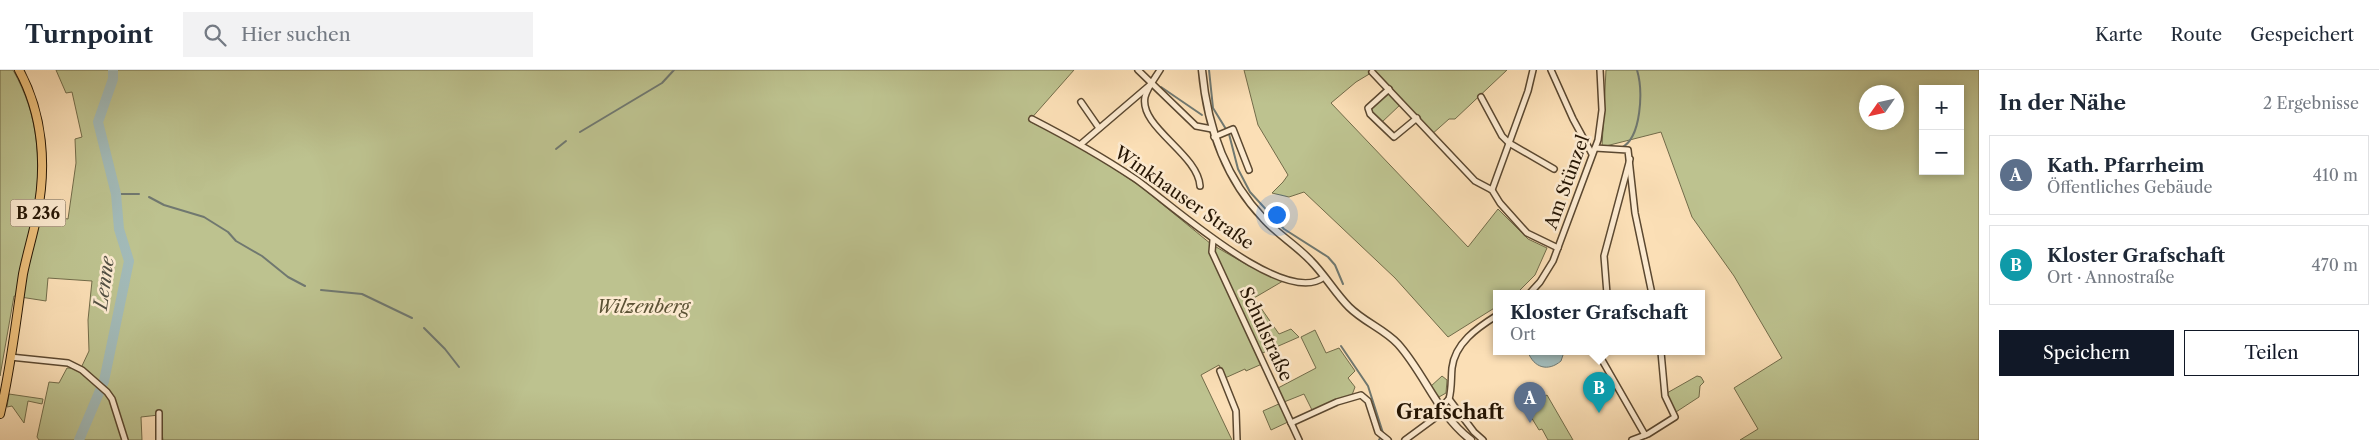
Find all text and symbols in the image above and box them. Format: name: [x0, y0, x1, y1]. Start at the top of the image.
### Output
search box: [183, 12, 533, 57]
text: Turnpoint: [25, 20, 153, 49]
icon: search: [201, 21, 229, 49]
text: Hier suchen: [241, 23, 351, 46]
text: Karte: [2095, 24, 2143, 46]
text: Route: [2171, 24, 2222, 46]
text: Gespeichert: [2250, 24, 2354, 46]
north arrow: [1859, 85, 1904, 130]
map controls: [1919, 85, 1964, 175]
button: +: [1919, 85, 1964, 130]
text: In der Nähe: [1999, 90, 2126, 115]
text: 2 Ergebnisse: [2263, 93, 2359, 113]
button: −: [1919, 130, 1964, 175]
street label: Am Stünzel: [1539, 132, 1594, 233]
street label: Winkhauser Straße: [1109, 141, 1258, 254]
text: Kath. Pfarrheim: [2047, 154, 2205, 177]
text: A: [2010, 165, 2022, 185]
text: 410 m: [2313, 165, 2358, 185]
text: Öffentliches Gebäude: [2047, 177, 2212, 197]
road number: B 236: [10, 200, 66, 226]
your location: [1264, 202, 1290, 228]
text: Kloster Grafschaft: [2047, 244, 2225, 267]
water label: Lenne: [89, 254, 119, 313]
text: B: [2010, 255, 2022, 275]
text: 470 m: [2312, 255, 2358, 275]
text: Ort · Annostraße: [2047, 267, 2174, 287]
street label: Schulstraße: [1235, 283, 1297, 385]
popup: [1493, 290, 1705, 355]
park label: Wilzenberg: [596, 296, 692, 318]
text: Kloster Grafschaft: [1510, 301, 1688, 324]
text: Ort: [1510, 324, 1536, 344]
button: Speichern: [1999, 330, 2174, 376]
button: Teilen: [2184, 330, 2359, 376]
pin: B: [1583, 372, 1615, 413]
pin: A: [1514, 382, 1546, 423]
district label: Grafschaft: [1396, 400, 1505, 424]

